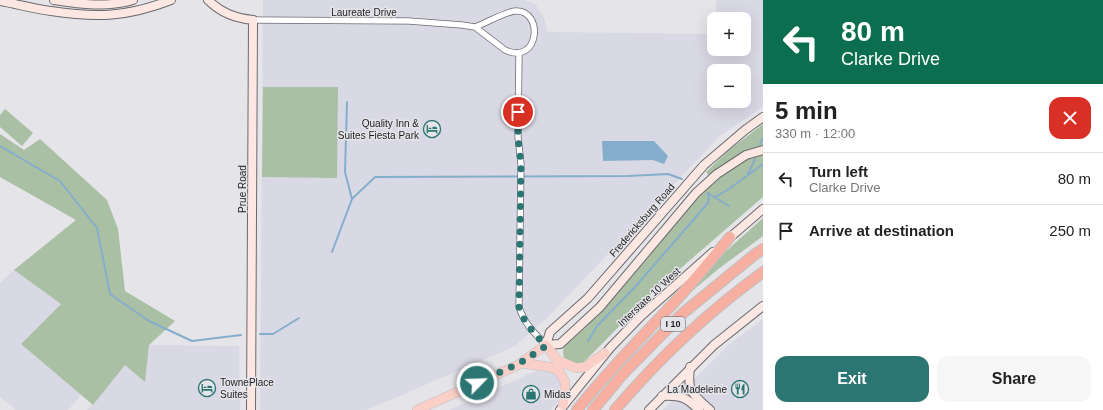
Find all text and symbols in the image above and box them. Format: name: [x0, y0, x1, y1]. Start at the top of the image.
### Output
street label: Laureate Drive: [331, 7, 397, 18]
map controls: [707, 12, 751, 108]
button: +: [707, 12, 751, 56]
icon: left: [775, 16, 827, 68]
text: 80 m: [841, 16, 905, 47]
text: Clarke Drive: [841, 49, 940, 69]
button: −: [707, 64, 751, 108]
pin: [501, 95, 535, 129]
text: 5 min: [775, 97, 838, 124]
button: close: [1049, 97, 1091, 139]
icon: arrive: [507, 101, 529, 123]
place label: Quality Inn & Suites Fiesta Park: [338, 118, 420, 141]
hotel icon: Quality Inn & Suites Fiesta Park: [422, 119, 442, 139]
text: 330 m · 12:00: [775, 126, 855, 141]
text: Turn left: [809, 163, 868, 180]
street label: Prue Road: [237, 165, 248, 213]
icon: left: [775, 168, 797, 190]
text: 80 m: [1058, 170, 1091, 187]
text: Clarke Drive: [809, 180, 881, 195]
street label: Fredericksburg Road: [607, 181, 677, 259]
icon: arrive: [775, 220, 797, 242]
text: Arrive at destination: [809, 222, 954, 239]
text: 250 m: [1049, 222, 1091, 239]
street label: Interstate 10 West: [616, 265, 683, 329]
road number: I 10: [661, 317, 685, 331]
button: Exit: [775, 356, 929, 402]
button: Share: [937, 356, 1091, 402]
position arrow: [456, 362, 498, 404]
place label: TownePlace Suites: [220, 377, 274, 400]
hotel icon: TownePlace Suites: [197, 378, 217, 398]
restaurant icon: La Madeleine: [730, 379, 750, 399]
shop icon: Midas: [521, 384, 541, 404]
place label: La Madeleine: [667, 384, 727, 395]
place label: Midas: [544, 389, 571, 400]

